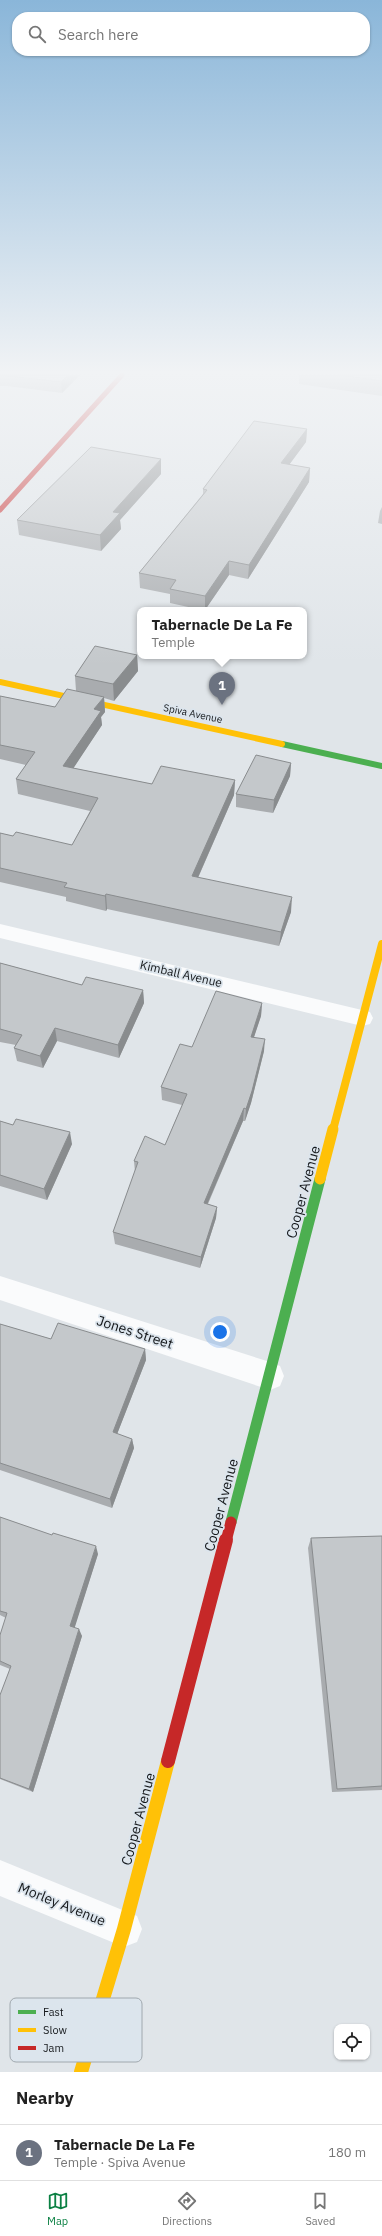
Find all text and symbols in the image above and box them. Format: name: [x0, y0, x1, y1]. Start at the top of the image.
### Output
search box: [12, 12, 370, 56]
icon: search: [26, 23, 48, 45]
text: Search here: [58, 25, 138, 44]
popup: [137, 607, 307, 659]
text: Tabernacle De La Fe: [152, 615, 292, 634]
text: Temple: [152, 634, 195, 651]
pin: 1: [209, 672, 235, 705]
street label: Spiva Avenue: [162, 701, 224, 726]
street label: Kimball Avenue: [139, 957, 224, 990]
street label: Cooper Avenue: [282, 1143, 324, 1240]
street label: Jones Street: [95, 1311, 175, 1353]
your location: [210, 1322, 230, 1342]
street label: Cooper Avenue: [200, 1456, 242, 1553]
street label: Cooper Avenue: [117, 1770, 159, 1867]
street label: Morley Avenue: [16, 1878, 109, 1930]
legend: [10, 1998, 142, 2062]
text: Fast: [43, 2005, 64, 2019]
text: Slow: [43, 2023, 67, 2037]
map controls: [334, 2024, 370, 2060]
button: locate: [334, 2024, 370, 2060]
text: Jam: [43, 2041, 64, 2055]
text: Nearby: [16, 2087, 74, 2109]
text: Tabernacle De La Fe: [54, 2135, 195, 2154]
text: 1: [25, 2144, 33, 2161]
text: 180 m: [328, 2144, 366, 2161]
text: Temple · Spiva Avenue: [54, 2154, 186, 2171]
tab: Map: [47, 2190, 69, 2228]
tab: Directions: [162, 2190, 212, 2228]
tab: Saved: [305, 2190, 335, 2228]

